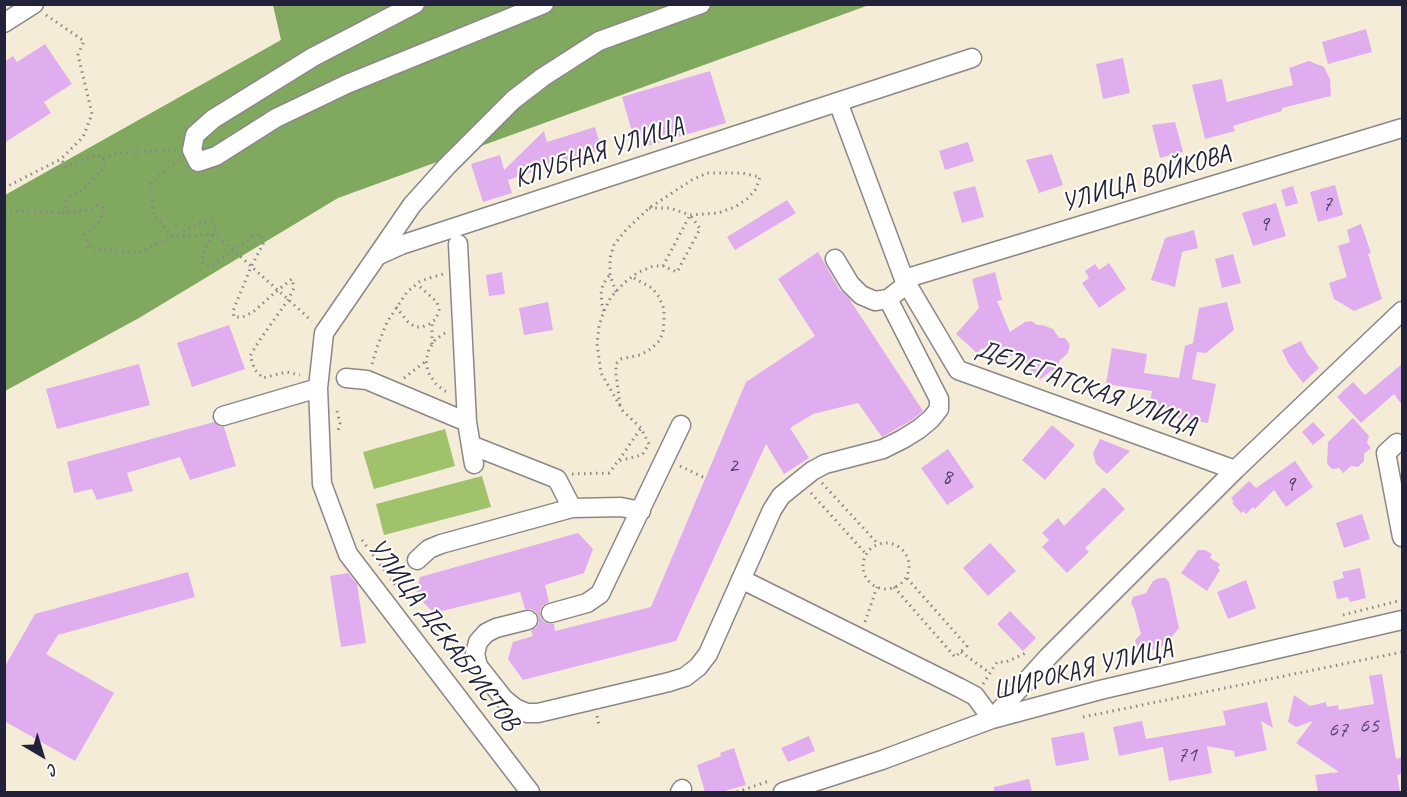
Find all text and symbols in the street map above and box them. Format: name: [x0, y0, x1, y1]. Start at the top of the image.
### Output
street label: КЛУБНАЯ УЛИЦА: [510, 111, 688, 195]
street label: УЛИЦА ВОЙКОВА: [1058, 139, 1234, 219]
house number: 7: [1322, 191, 1332, 217]
house number: 9: [1259, 211, 1269, 237]
street label: ДЕЛЕГАТСКАЯ УЛИЦА: [972, 334, 1200, 442]
house number: 2: [728, 453, 738, 479]
house number: 8: [942, 464, 952, 490]
house number: 9: [1285, 471, 1295, 497]
street label: УЛИЦА ДЕКАБРИСТОВ: [361, 533, 525, 737]
street label: ШИРОКАЯ УЛИЦА: [990, 633, 1176, 707]
house number: 65: [1359, 713, 1379, 739]
house number: 67: [1328, 717, 1348, 743]
north arrow: [12, 725, 72, 785]
house number: 71: [1177, 742, 1197, 768]
text: С: [44, 759, 62, 779]

